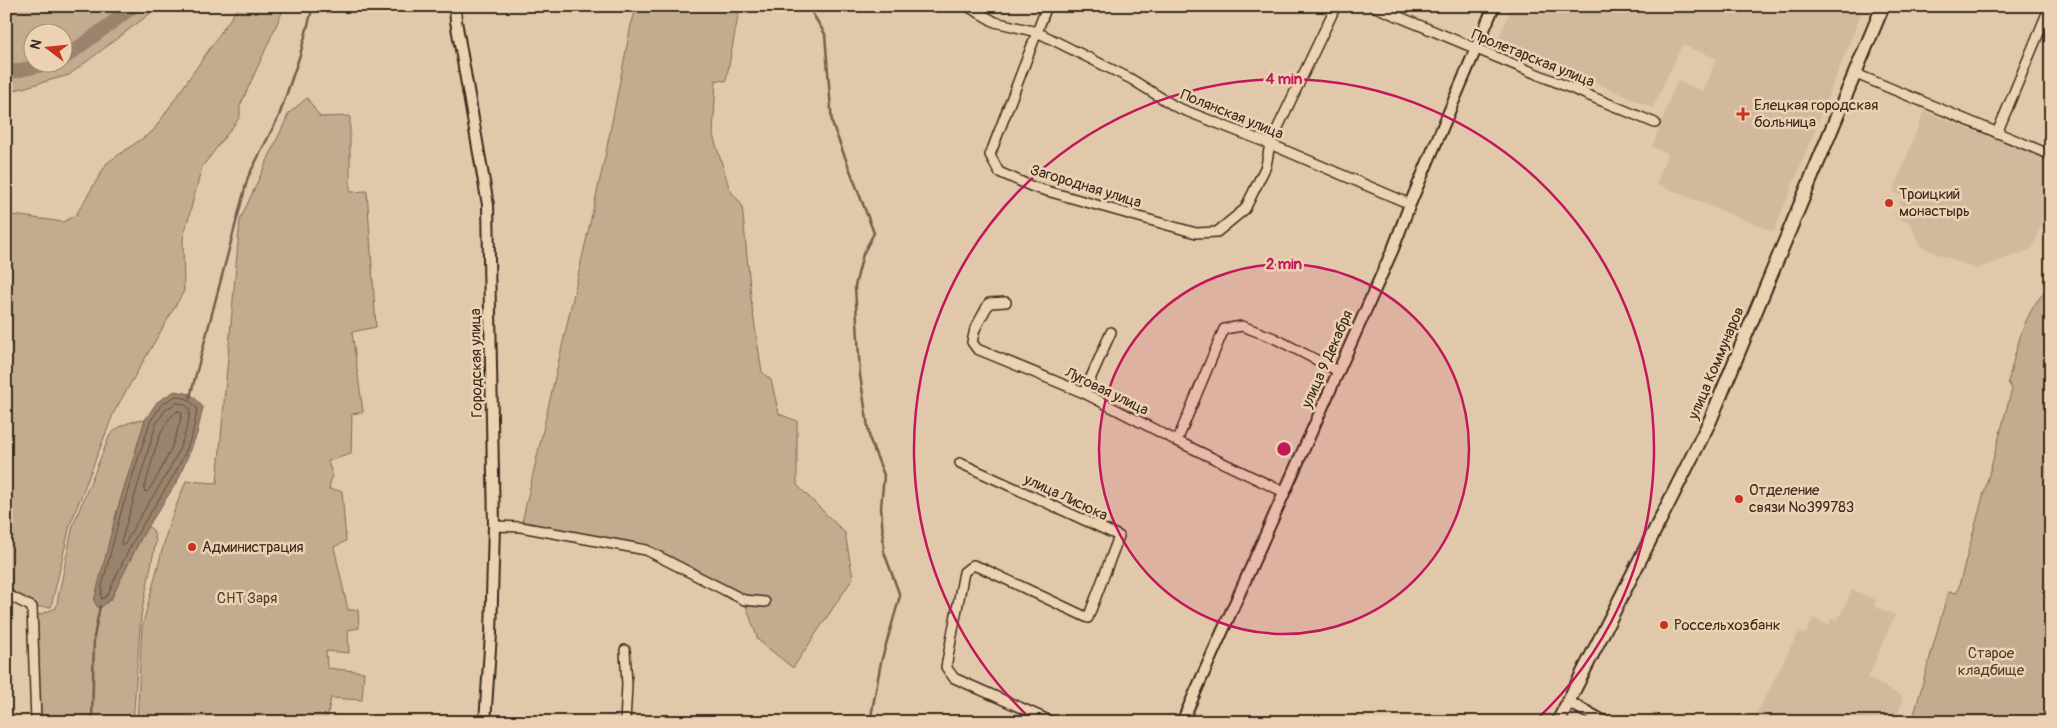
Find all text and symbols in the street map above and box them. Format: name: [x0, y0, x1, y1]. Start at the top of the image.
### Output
north arrow: [22, 22, 72, 72]
street label: Пролетарская улица: [1469, 25, 1597, 92]
text: N: [27, 38, 45, 51]
text: 4 min: [1266, 70, 1303, 89]
street label: Полянская улица: [1177, 85, 1286, 144]
place label: Елецкая городская больница: [1754, 96, 1878, 132]
marker: Елецкая городская больница: [1736, 107, 1750, 121]
street label: Загородная улица: [1028, 161, 1144, 212]
place label: Троицкий монастырь: [1899, 185, 1970, 221]
marker: Троицкий монастырь: [1883, 197, 1895, 209]
text: 2 min: [1266, 255, 1302, 274]
street label: улица Коммунаров: [1684, 304, 1749, 423]
street label: улица 9 Декабря: [1297, 307, 1357, 412]
street label: Городская улица: [466, 308, 487, 418]
street label: Луговая улица: [1061, 363, 1152, 420]
centre of rings: [1275, 440, 1293, 458]
street label: улица Лисюка: [1020, 469, 1111, 525]
place label: Отделение связи №399783: [1749, 481, 1854, 517]
marker: Отделение связи №399783: [1733, 493, 1745, 505]
place label: Администрация: [202, 538, 303, 557]
marker: Администрация: [186, 541, 198, 553]
park label: СНТ Заря: [217, 589, 277, 608]
place label: Россельхозбанк: [1674, 616, 1781, 635]
marker: Россельхозбанк: [1658, 619, 1670, 631]
park label: Старое кладбище: [1958, 644, 2025, 680]

